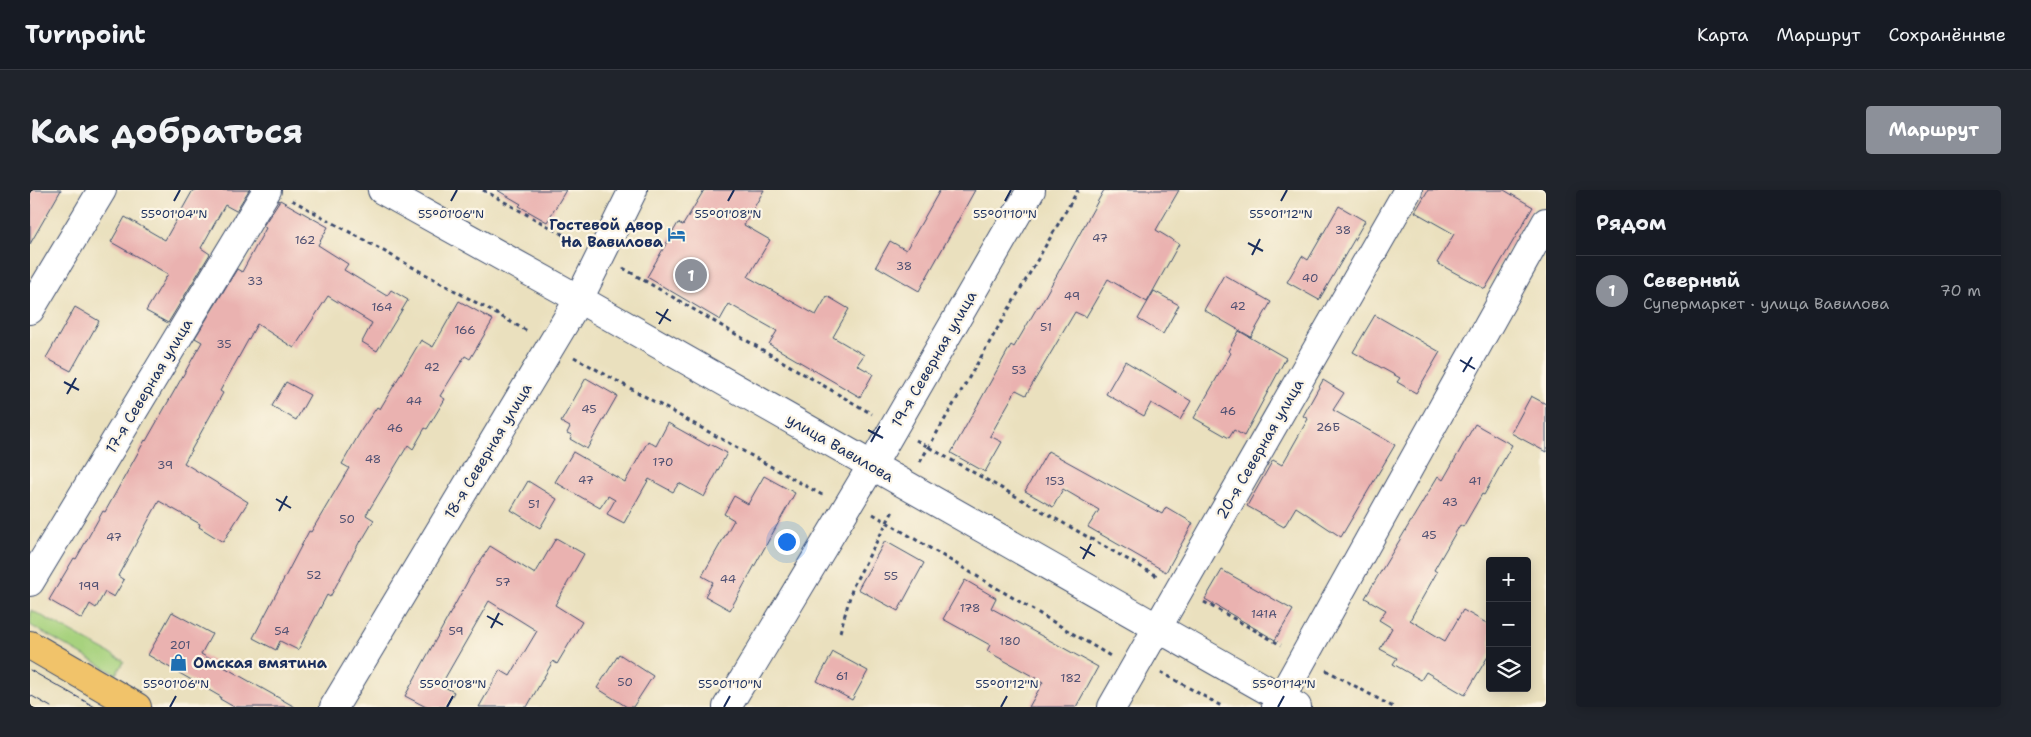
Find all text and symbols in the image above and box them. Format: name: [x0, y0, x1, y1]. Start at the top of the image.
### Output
text: Turnpoint: [25, 19, 146, 51]
text: Карта: [1697, 23, 1748, 47]
text: Маршрут: [1776, 23, 1860, 47]
text: Сохранённые: [1888, 23, 2006, 47]
button: Маршрут: [1866, 106, 2001, 154]
text: Как добраться: [30, 107, 303, 154]
text: 55°01'04"N: [141, 206, 207, 222]
text: 55°01'06"N: [418, 206, 484, 222]
text: 55°01'08"N: [695, 206, 761, 222]
text: 55°01'10"N: [973, 206, 1037, 222]
text: 55°01'12"N: [1249, 206, 1313, 222]
text: Рядом: [1596, 209, 1666, 237]
place label: Гостевой двор На Вавилова: [549, 215, 664, 252]
house number: 38: [1335, 222, 1351, 238]
hotel icon: Гостевой двор На Вавилова: [667, 224, 687, 244]
house number: 47: [1092, 230, 1108, 246]
house number: 162: [295, 232, 315, 248]
pin: 1: [675, 256, 707, 294]
house number: 38: [896, 258, 912, 274]
text: Северный: [1643, 268, 1740, 293]
house number: 40: [1302, 270, 1318, 286]
house number: 33: [247, 273, 263, 289]
text: 1: [1608, 280, 1616, 301]
text: 70 m: [1940, 280, 1981, 301]
street label: 19-я Северная улица: [887, 287, 982, 431]
house number: 49: [1064, 288, 1080, 304]
text: Супермаркет · улица Вавилова: [1643, 293, 1889, 314]
house number: 42: [1230, 298, 1246, 314]
house number: 164: [372, 299, 392, 315]
street label: 17-я Северная улица: [101, 314, 198, 457]
house number: 51: [1040, 319, 1052, 335]
house number: 166: [454, 322, 476, 338]
house number: 35: [216, 336, 232, 352]
house number: 42: [424, 359, 440, 375]
house number: 53: [1011, 362, 1027, 378]
street label: 20-я Северная улица: [1212, 375, 1309, 523]
street label: 18-я Северная улица: [440, 379, 537, 522]
house number: 44: [406, 393, 422, 409]
house number: 45: [581, 401, 597, 417]
house number: 46: [1220, 403, 1236, 419]
street label: улица Вавилова: [783, 409, 898, 487]
house number: 26Б: [1316, 419, 1340, 435]
house number: 46: [387, 420, 403, 436]
house number: 48: [365, 451, 381, 467]
house number: 170: [653, 454, 673, 470]
house number: 39: [157, 457, 173, 473]
house number: 47: [578, 472, 594, 488]
house number: 153: [1045, 473, 1065, 489]
house number: 41: [1469, 473, 1481, 489]
house number: 43: [1442, 494, 1458, 510]
house number: 51: [528, 496, 540, 512]
house number: 50: [339, 511, 355, 527]
house number: 45: [1421, 527, 1437, 543]
house number: 47: [106, 529, 122, 545]
your location: [774, 529, 800, 555]
map controls: [1486, 557, 1531, 692]
button: +: [1486, 557, 1531, 602]
house number: 52: [306, 567, 322, 583]
house number: 55: [884, 568, 898, 584]
house number: 44: [720, 571, 736, 587]
house number: 57: [495, 574, 511, 590]
house number: 199: [79, 578, 99, 594]
house number: 178: [960, 600, 980, 616]
button: −: [1486, 602, 1531, 647]
house number: 141А: [1251, 606, 1277, 622]
house number: 54: [274, 623, 290, 639]
house number: 59: [448, 623, 464, 639]
house number: 180: [999, 633, 1021, 649]
house number: 201: [169, 637, 191, 653]
button: layers: [1486, 647, 1531, 692]
shop icon: Oмская вмятина: [169, 653, 189, 673]
place label: Oмская вмятина: [193, 653, 328, 673]
house number: 61: [836, 668, 848, 684]
house number: 182: [1061, 670, 1081, 686]
house number: 50: [617, 674, 633, 690]
text: 55°01'06"N: [143, 676, 209, 692]
text: 55°01'08"N: [420, 676, 486, 692]
text: 55°01'10"N: [698, 676, 762, 692]
text: 55°01'12"N: [975, 676, 1039, 692]
text: 55°01'14"N: [1252, 676, 1316, 692]

